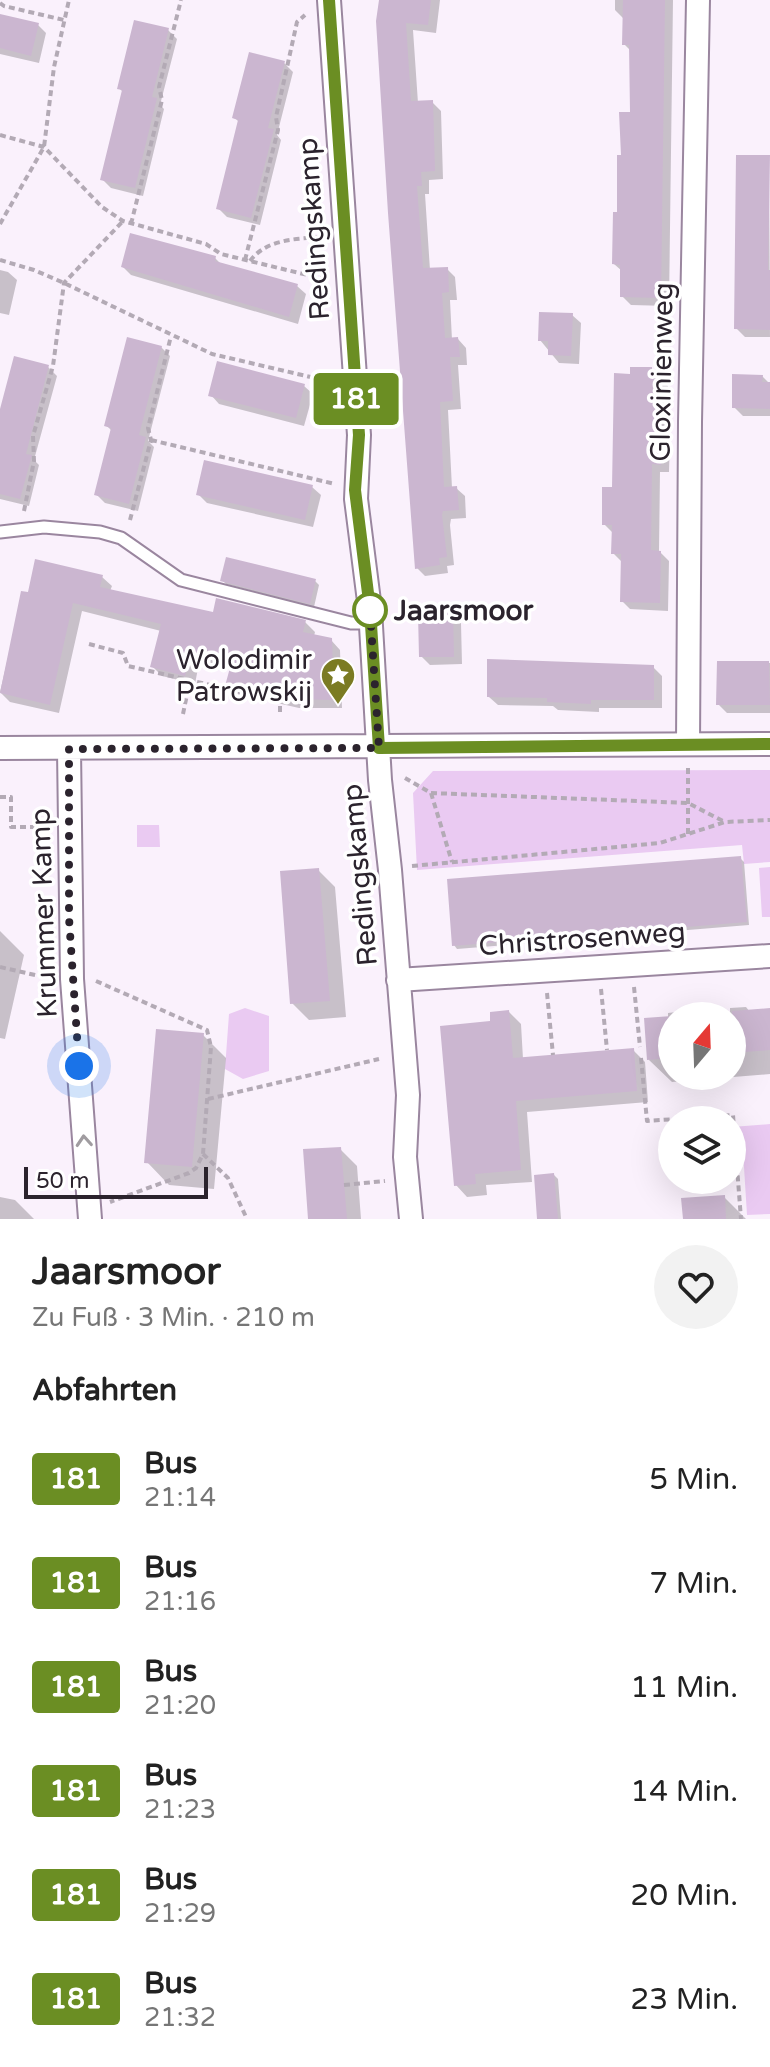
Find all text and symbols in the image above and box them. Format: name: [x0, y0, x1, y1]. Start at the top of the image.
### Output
street label: Redingskamp: [291, 137, 337, 321]
street label: Gloxinienweg: [643, 282, 681, 462]
line badge: 181: [310, 373, 402, 425]
text: 181: [330, 382, 382, 416]
marker: Jaarsmoor: [353, 593, 387, 627]
place label: Jaarsmoor: [393, 594, 534, 628]
place label: Wolodimir Patrowskij: [176, 643, 312, 709]
place icon: Wolodimir Patrowskij: [319, 656, 357, 706]
street label: Redingskamp: [335, 782, 385, 967]
street label: Krummer Kamp: [23, 808, 65, 1018]
street label: Christrosenweg: [478, 915, 687, 963]
north arrow: [658, 1002, 746, 1090]
map controls: [658, 1002, 746, 1194]
your location: [59, 1046, 99, 1086]
button: layers: [658, 1106, 746, 1194]
one-way arrow: [76, 1134, 93, 1147]
scale bar: [24, 1163, 208, 1199]
text: 50 m: [36, 1168, 90, 1194]
button: heart: [654, 1245, 738, 1329]
text: Jaarsmoor: [32, 1249, 221, 1295]
text: Zu Fuß · 3 Min. · 210 m: [32, 1302, 315, 1333]
text: Abfahrten: [32, 1372, 177, 1409]
text: Bus: [144, 1445, 197, 1482]
text: 5 Min.: [649, 1461, 738, 1498]
text: 181: [50, 1462, 102, 1496]
text: 21:14: [144, 1482, 216, 1513]
text: Bus: [144, 1549, 197, 1586]
text: 7 Min.: [649, 1565, 738, 1602]
text: 181: [50, 1566, 102, 1600]
text: 21:16: [144, 1586, 216, 1617]
text: Bus: [144, 1653, 197, 1690]
text: 11 Min.: [630, 1669, 738, 1706]
text: 181: [50, 1670, 102, 1704]
text: 21:20: [144, 1690, 216, 1721]
text: Bus: [144, 1757, 197, 1794]
text: 14 Min.: [630, 1773, 738, 1810]
text: 181: [50, 1774, 102, 1808]
text: 21:23: [144, 1794, 216, 1825]
text: Bus: [144, 1861, 197, 1898]
text: 20 Min.: [630, 1877, 738, 1914]
text: 181: [50, 1878, 102, 1912]
text: 21:29: [144, 1898, 216, 1929]
text: Bus: [144, 1965, 197, 2002]
text: 23 Min.: [630, 1981, 738, 2018]
text: 181: [50, 1982, 102, 2016]
text: 21:32: [144, 2002, 216, 2033]

